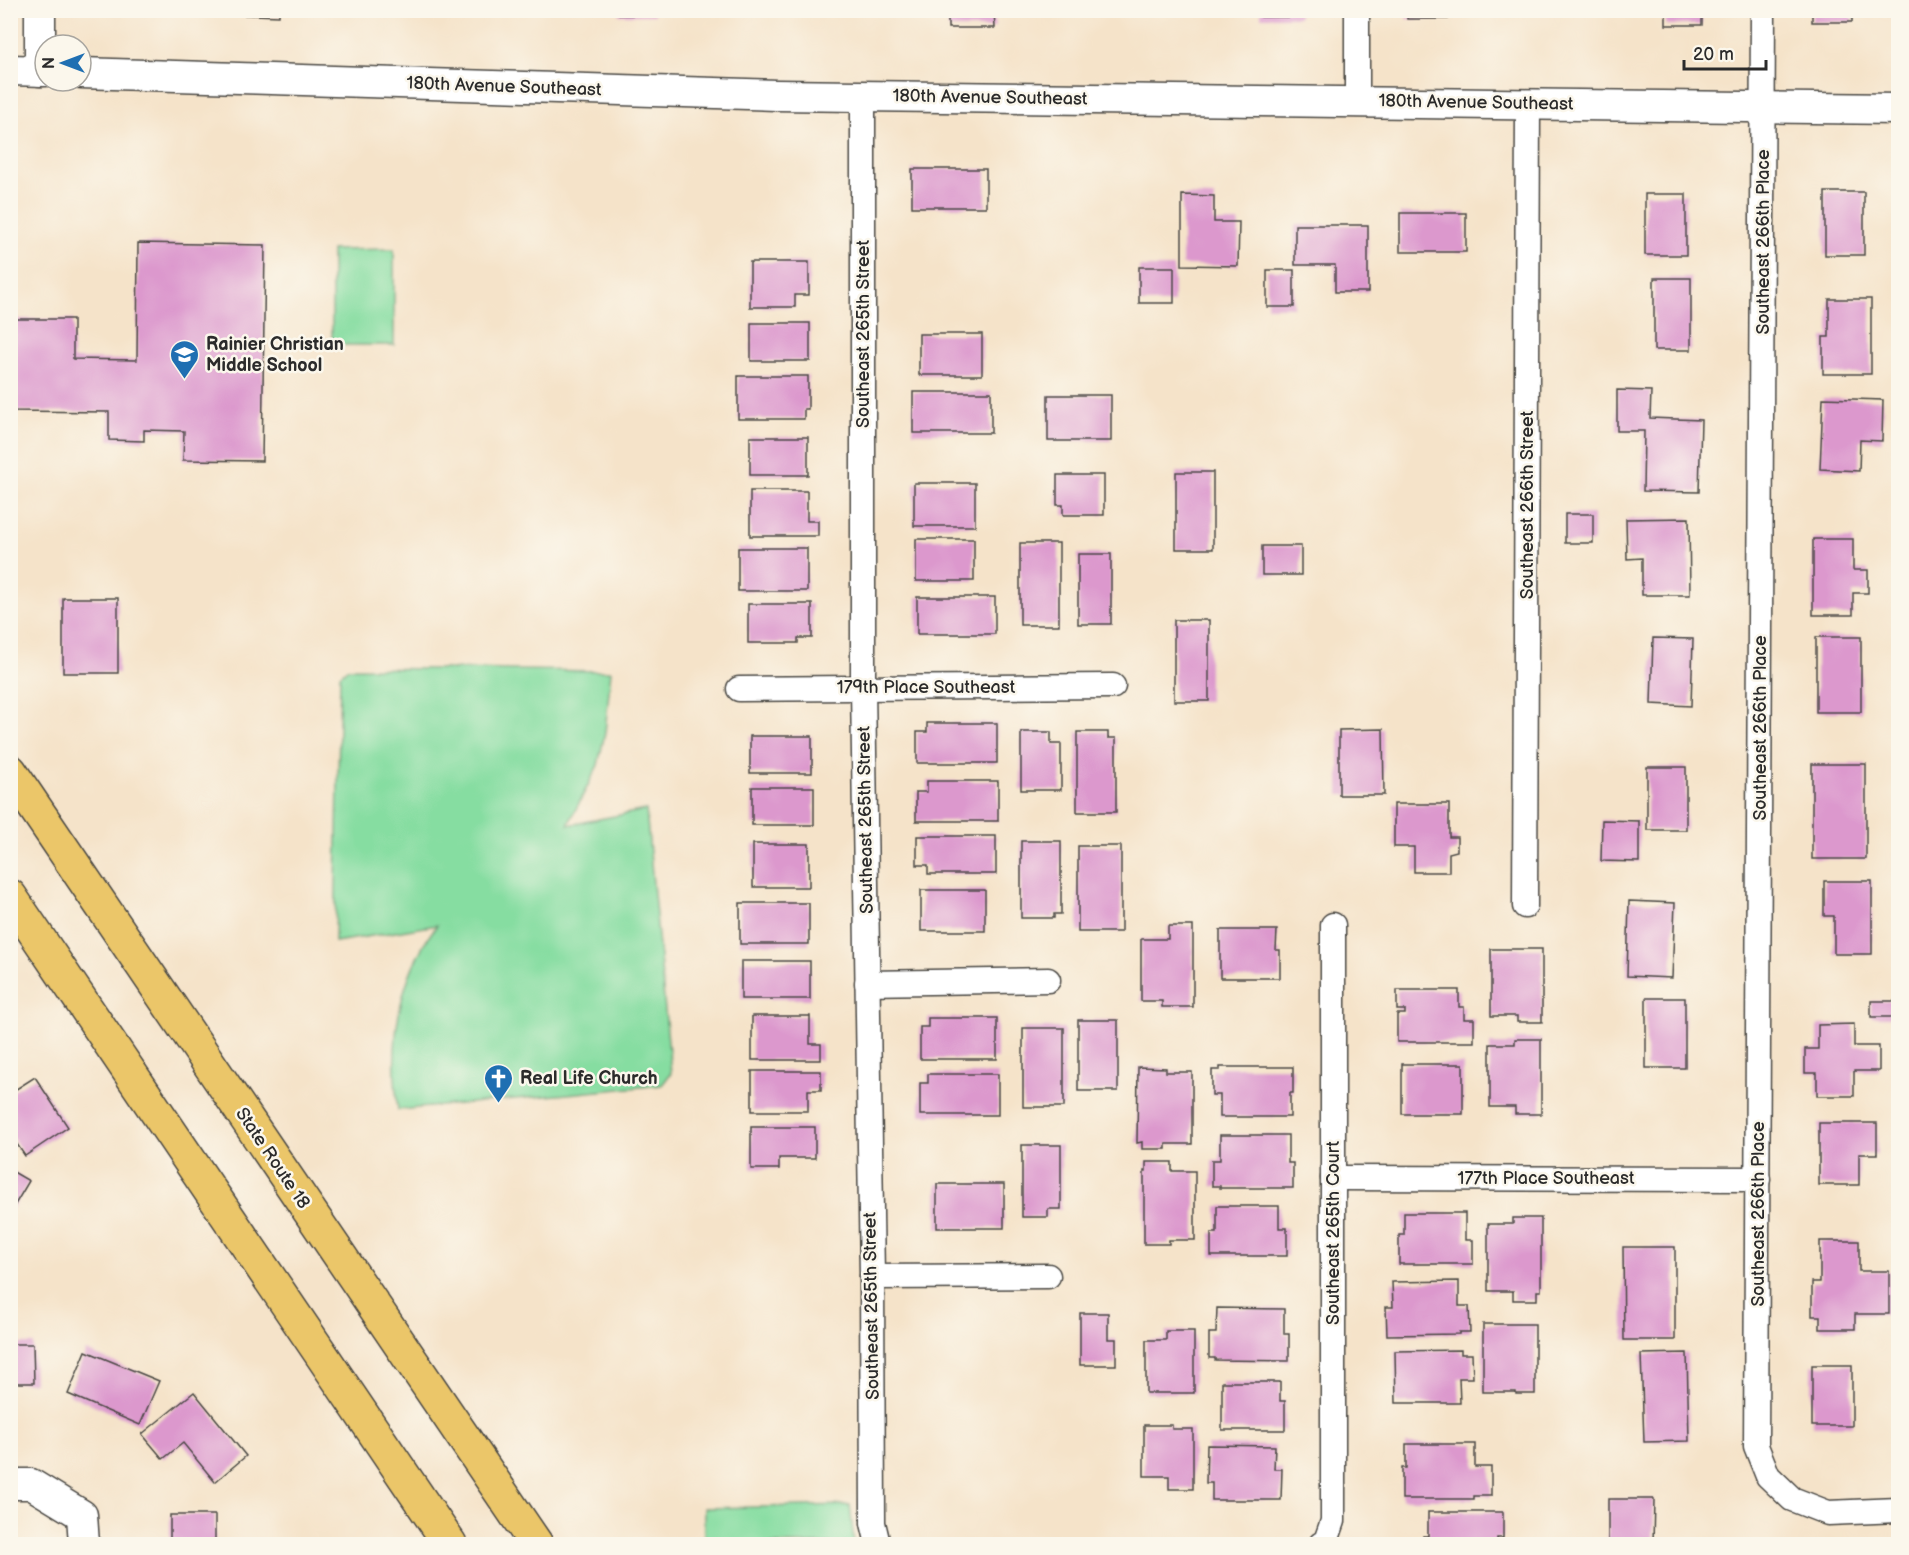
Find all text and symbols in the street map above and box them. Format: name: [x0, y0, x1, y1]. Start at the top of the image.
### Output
north arrow: [33, 33, 93, 93]
scale bar: [1684, 33, 1766, 71]
text: 20 m: [1693, 44, 1734, 65]
text: N: [40, 57, 59, 69]
street label: 180th Avenue Southeast: [406, 73, 602, 100]
street label: 180th Avenue Southeast: [892, 85, 1088, 110]
street label: 180th Avenue Southeast: [1378, 90, 1574, 115]
street label: Southeast 266th Place: [1753, 149, 1774, 335]
street label: Southeast 265th Street: [853, 240, 874, 428]
place label: Rainier Christian Middle School: [206, 334, 344, 376]
school or university icon: Rainier Christian Middle School: [169, 338, 201, 380]
street label: Southeast 266th Street: [1517, 410, 1538, 599]
street label: Southeast 266th Place: [1750, 635, 1771, 821]
street label: 179th Place Southeast: [837, 677, 1016, 698]
street label: Southeast 265th Street: [853, 725, 878, 914]
church icon: Real Life Church: [483, 1062, 515, 1104]
place label: Real Life Church: [520, 1068, 658, 1089]
street label: State Route 18: [231, 1104, 314, 1213]
street label: Southeast 266th Place: [1748, 1121, 1769, 1307]
street label: Southeast 265th Court: [1323, 1141, 1344, 1325]
street label: 177th Place Southeast: [1458, 1168, 1635, 1189]
street label: Southeast 265th Street: [859, 1211, 884, 1400]

